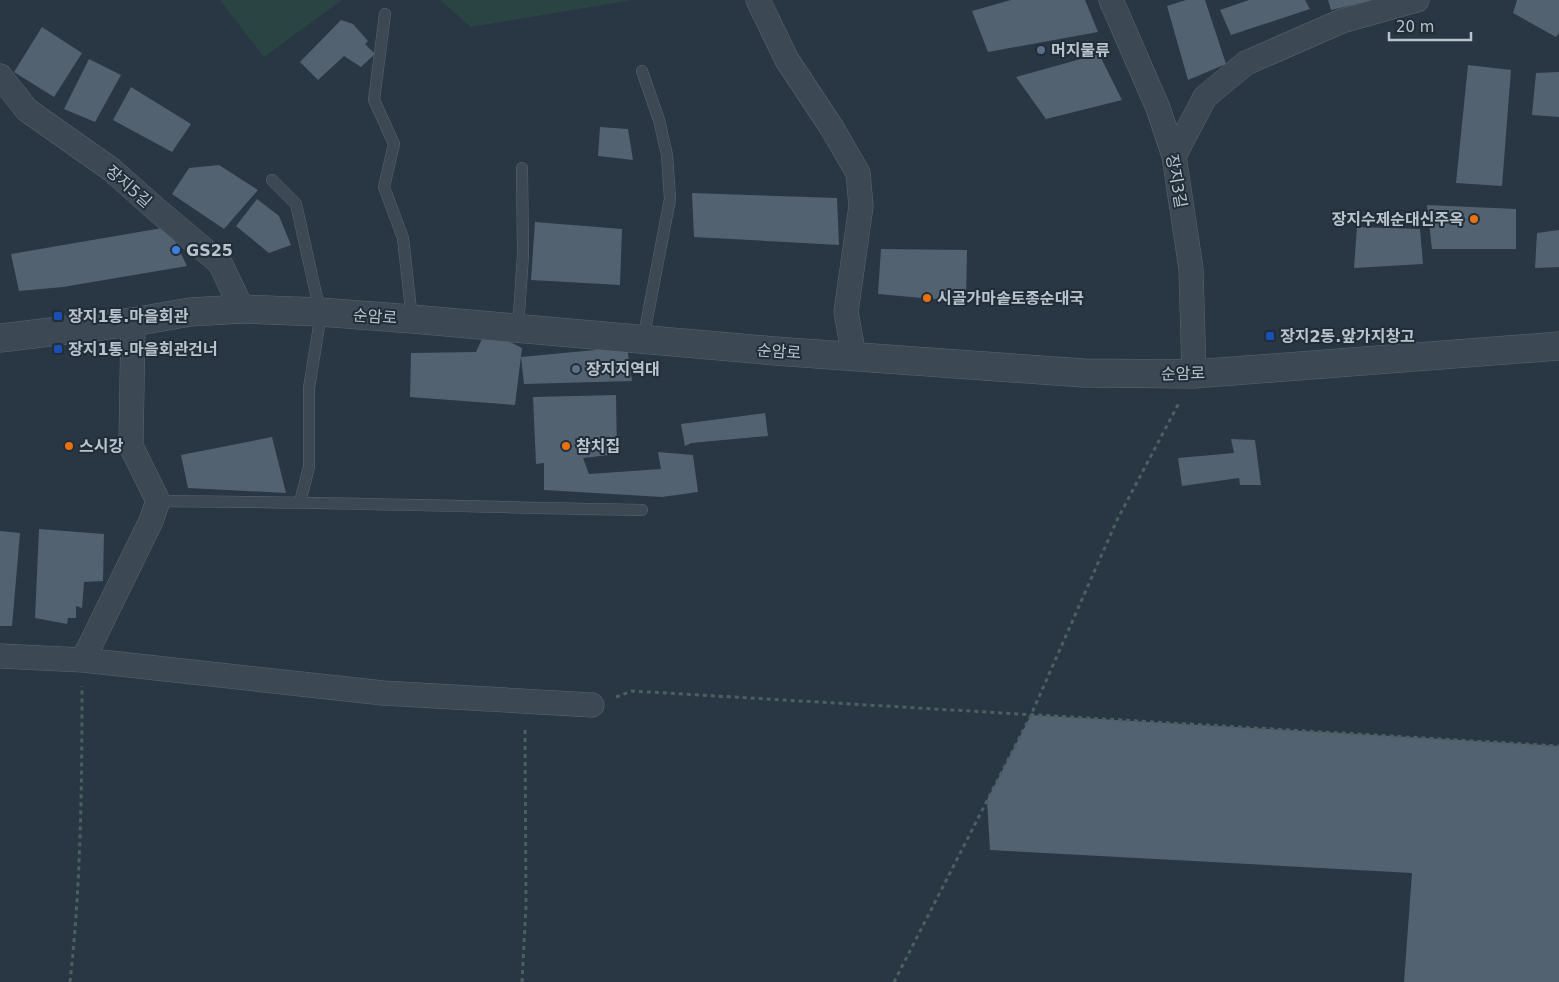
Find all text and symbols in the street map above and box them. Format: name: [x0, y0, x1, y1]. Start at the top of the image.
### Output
scale bar: [1389, 10, 1472, 42]
text: 20 m: [1396, 18, 1434, 36]
place label: 머지물류: [1051, 41, 1110, 60]
marker: 머지물류: [1035, 44, 1047, 56]
street label: 장지3길: [1162, 153, 1191, 209]
street label: 장지5길: [102, 161, 155, 211]
place label: 장지수제순대신주옥: [1332, 210, 1464, 229]
marker: 장지수제순대신주옥: [1468, 213, 1480, 225]
place label: GS25: [186, 241, 233, 260]
marker: GS25: [170, 244, 182, 256]
place label: 시골가마솥토종순대국: [937, 289, 1084, 308]
marker: 시골가마솥토종순대국: [921, 292, 933, 304]
street label: 순암로: [352, 305, 398, 328]
place label: 장지1통.마을회관: [68, 307, 189, 326]
marker: 장지1통.마을회관: [52, 310, 64, 322]
place label: 장지2동.앞가지창고: [1280, 327, 1415, 346]
marker: 장지2동.앞가지창고: [1264, 330, 1276, 342]
place label: 장지1통.마을회관건너: [68, 340, 218, 359]
street label: 순암로: [756, 340, 802, 363]
marker: 장지1통.마을회관건너: [52, 343, 64, 355]
place label: 장지지역대: [586, 360, 660, 379]
marker: 장지지역대: [570, 363, 582, 375]
street label: 순암로: [1161, 364, 1206, 383]
place label: 스시강: [79, 437, 123, 456]
place label: 참치집: [576, 437, 620, 456]
marker: 스시강: [63, 440, 75, 452]
marker: 참치집: [560, 440, 572, 452]

